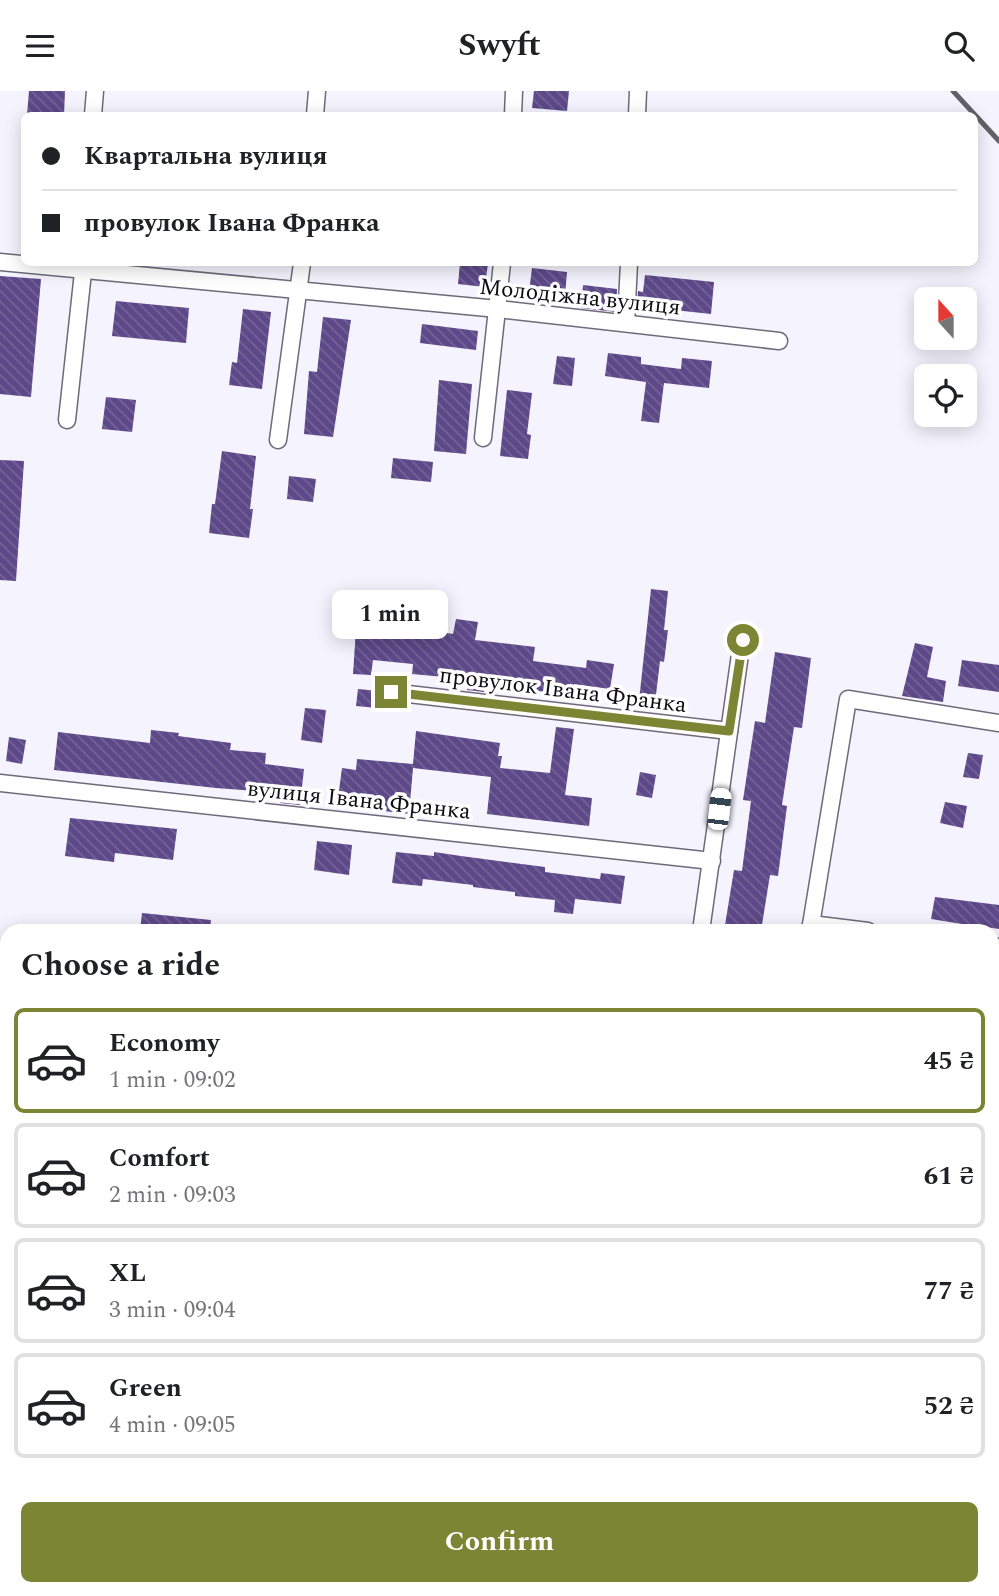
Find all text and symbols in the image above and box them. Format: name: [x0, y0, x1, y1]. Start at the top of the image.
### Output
text: Swyft: [458, 21, 541, 70]
icon: menu: [21, 27, 59, 65]
icon: search: [940, 27, 978, 65]
text: Квартальна вулиця: [84, 136, 328, 176]
text: провулок Івана Франка: [84, 203, 380, 243]
street label: Молодіжна вулиця: [478, 270, 682, 325]
north arrow: [914, 287, 976, 350]
map controls: [914, 287, 977, 427]
button: locate: [914, 364, 977, 427]
callout: 1 min: [333, 591, 449, 639]
text: 1 min: [359, 597, 421, 632]
route start: [727, 624, 759, 656]
street label: провулок Івана Франка: [437, 658, 689, 723]
route end: [375, 676, 407, 708]
street label: вулиця Івана Франка: [245, 771, 472, 830]
car: [707, 787, 732, 831]
text: Choose a ride: [21, 941, 220, 990]
text: Economy: [109, 1023, 219, 1063]
icon: car: [25, 1029, 88, 1092]
text: 45 ₴: [924, 1041, 974, 1081]
text: 1 min · 09:02: [109, 1063, 236, 1098]
text: Comfort: [109, 1138, 210, 1178]
icon: car: [25, 1144, 88, 1207]
text: 61 ₴: [924, 1156, 974, 1196]
text: 2 min · 09:03: [109, 1178, 236, 1213]
text: XL: [109, 1253, 146, 1293]
icon: car: [25, 1259, 88, 1322]
text: 77 ₴: [924, 1271, 974, 1311]
text: 3 min · 09:04: [109, 1293, 236, 1328]
text: Green: [109, 1368, 182, 1408]
icon: car: [25, 1374, 88, 1437]
text: 52 ₴: [924, 1386, 974, 1426]
text: 4 min · 09:05: [109, 1408, 236, 1443]
button: Confirm: [21, 1502, 978, 1582]

